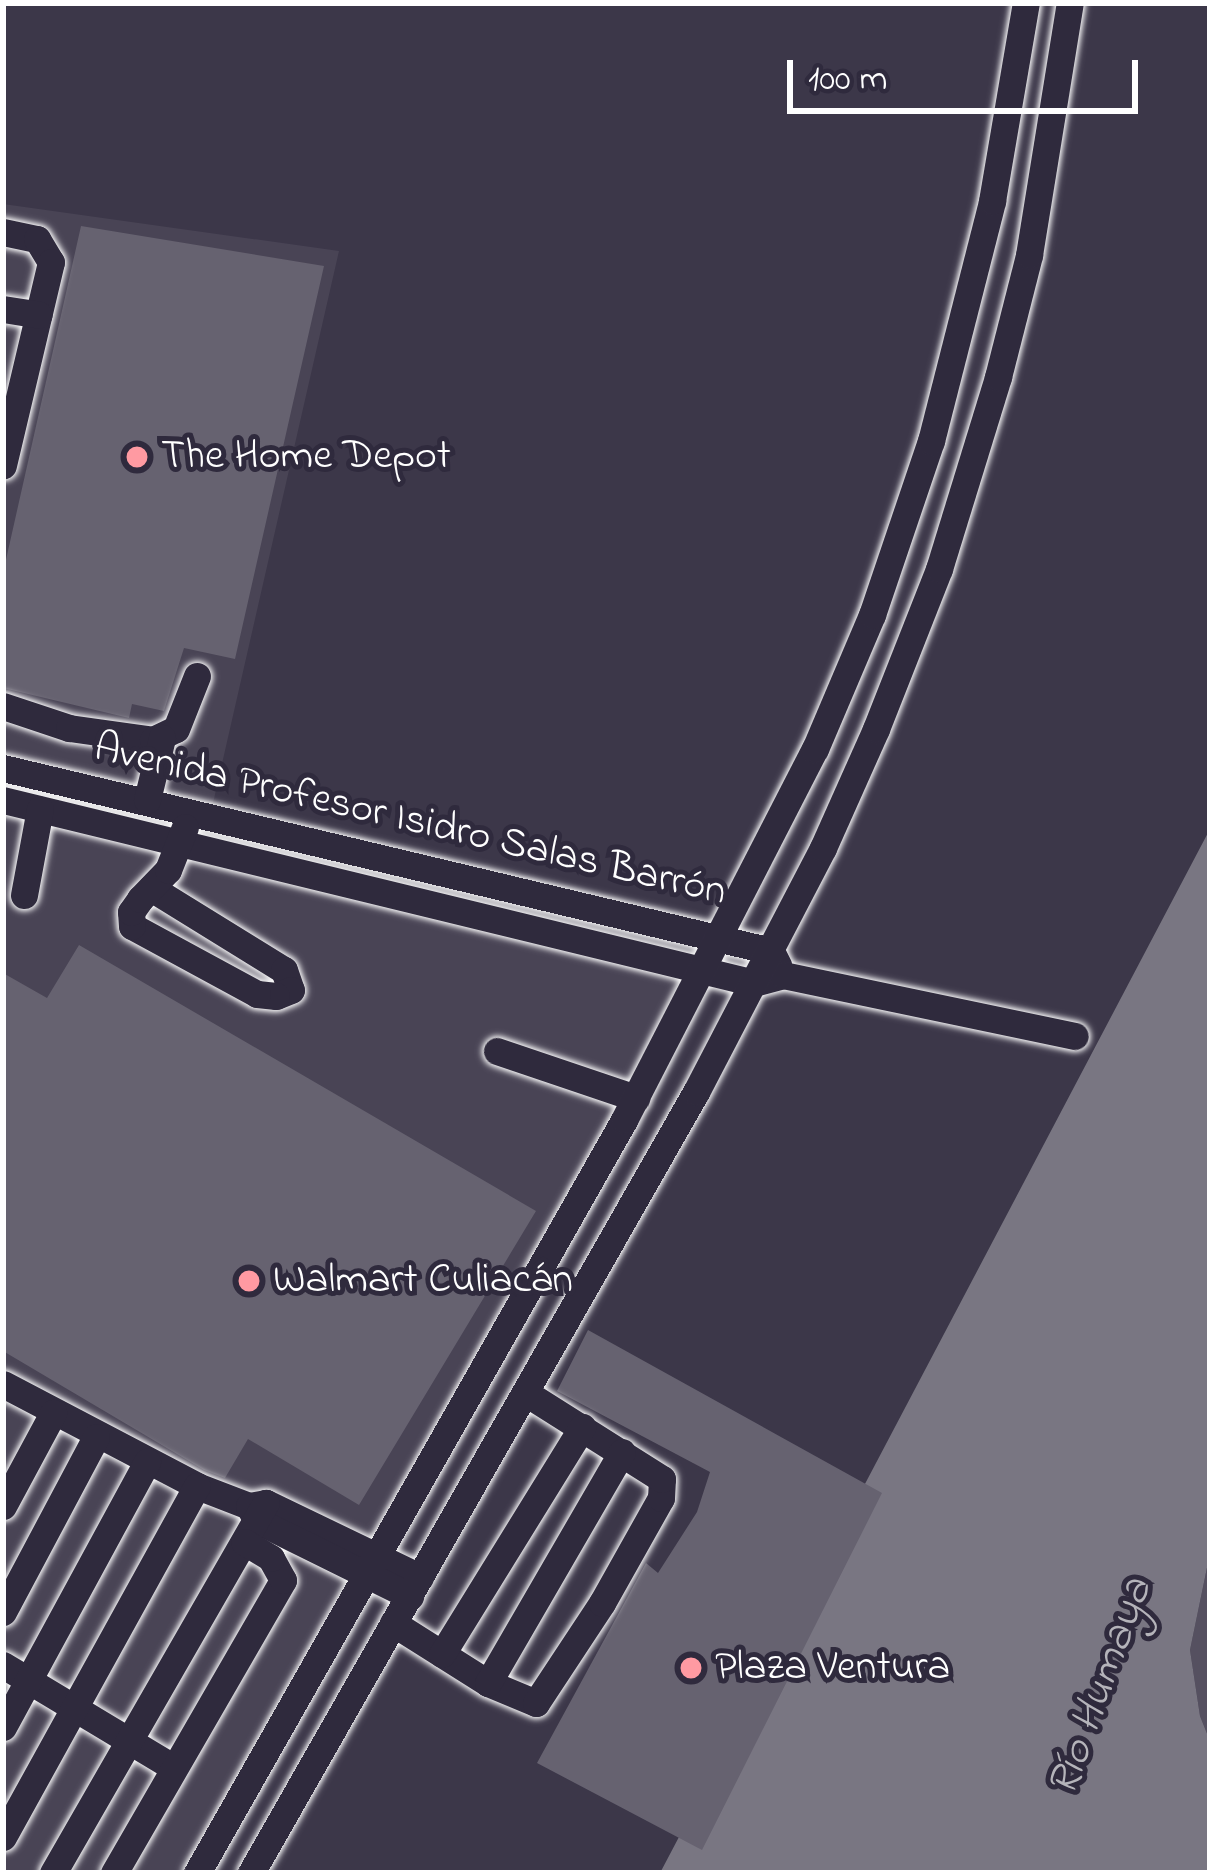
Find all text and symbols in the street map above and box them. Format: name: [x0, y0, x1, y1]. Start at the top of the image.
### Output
scale bar: [793, 36, 1144, 110]
text: 100 m: [808, 54, 888, 107]
place label: The Home Depot: [161, 432, 451, 482]
marker: The Home Depot: [124, 444, 150, 470]
street label: Avenida Profesor Isidro Salas Barrón: [89, 724, 731, 918]
place label: Walmart Culiacán: [273, 1256, 573, 1306]
marker: Walmart Culiacán: [236, 1268, 262, 1294]
water label: Río Humaya: [1038, 1572, 1166, 1804]
place label: Plaza Ventura: [715, 1643, 950, 1693]
marker: Plaza Ventura: [678, 1655, 704, 1681]

